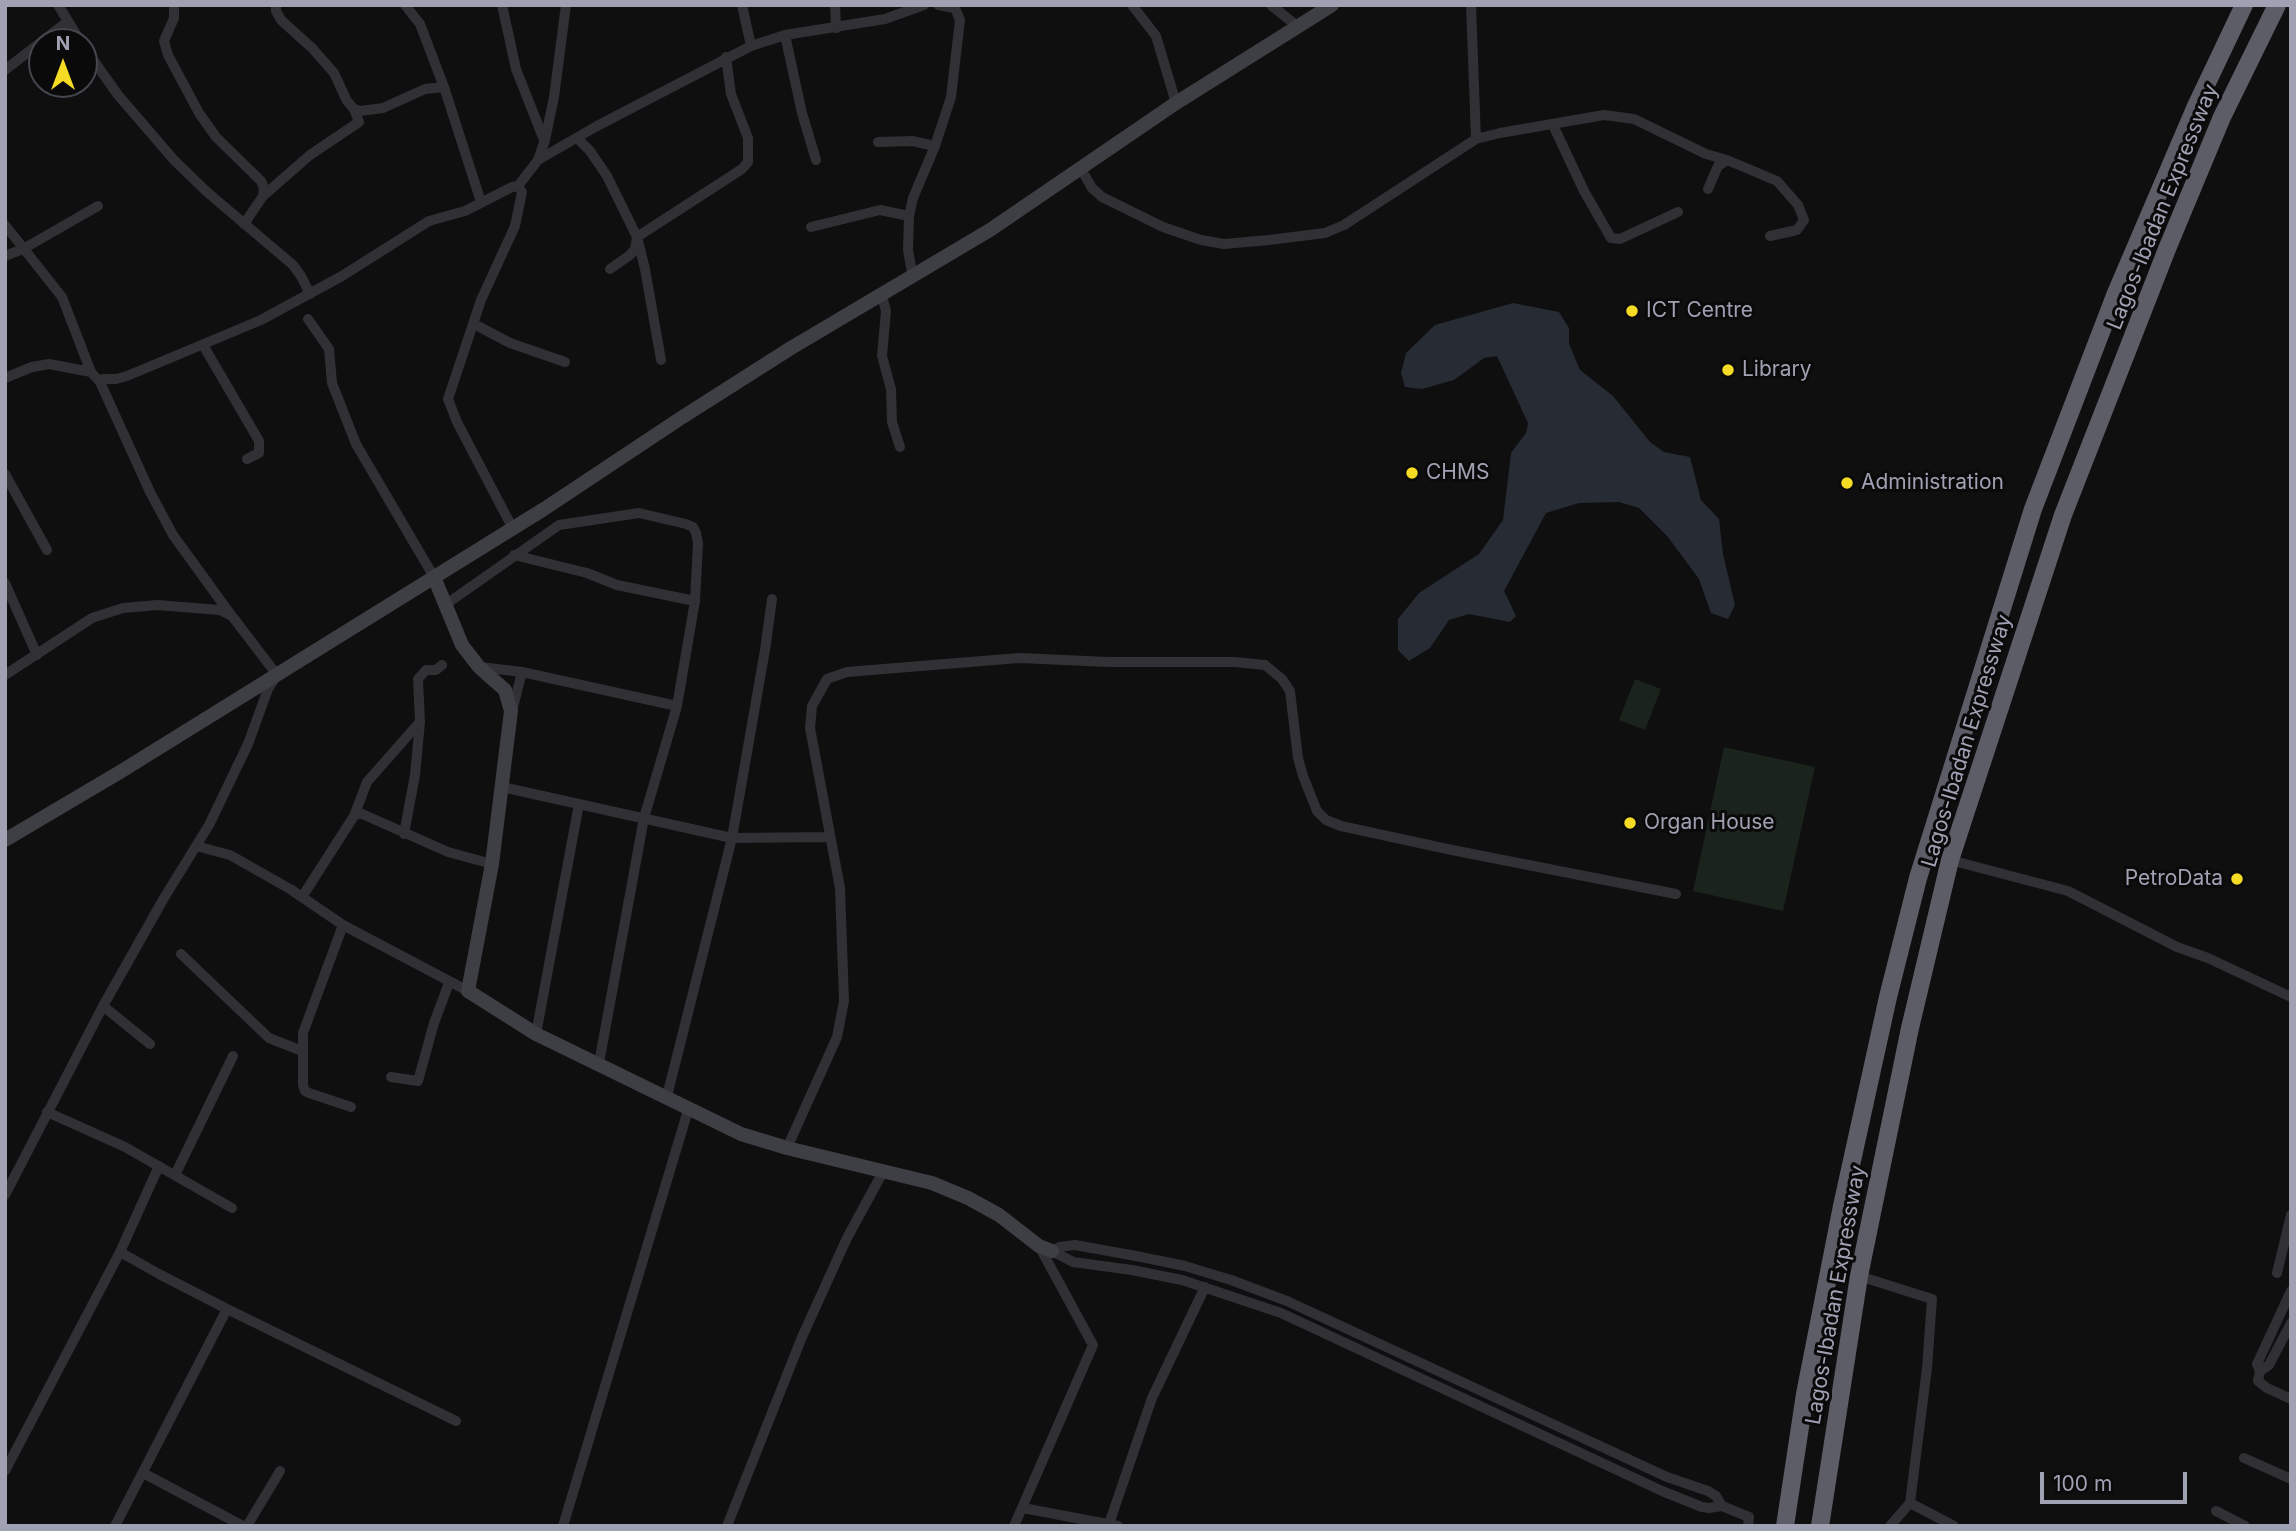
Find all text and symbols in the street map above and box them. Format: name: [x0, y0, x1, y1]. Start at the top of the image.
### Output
north arrow: [28, 28, 98, 98]
text: N: [56, 32, 70, 55]
street label: Lagos-Ibadan Expressway: [2102, 80, 2224, 334]
place label: ICT Centre: [1646, 298, 1753, 324]
marker: ICT Centre: [1624, 303, 1640, 319]
place label: Library: [1742, 357, 1812, 383]
marker: Library: [1720, 362, 1736, 378]
place label: CHMS: [1426, 460, 1489, 486]
marker: CHMS: [1404, 465, 1420, 481]
place label: Administration: [1861, 470, 2004, 496]
marker: Administration: [1839, 475, 1855, 491]
street label: Lagos-Ibadan Expressway: [1917, 612, 2017, 870]
place label: Organ House: [1644, 810, 1775, 836]
marker: Organ House: [1622, 815, 1638, 831]
place label: PetroData: [2125, 866, 2223, 892]
marker: PetroData: [2229, 871, 2245, 887]
street label: Lagos-Ibadan Expressway: [1801, 1163, 1871, 1427]
scale bar: [2044, 1458, 2191, 1502]
text: 100 m: [2053, 1471, 2112, 1496]

